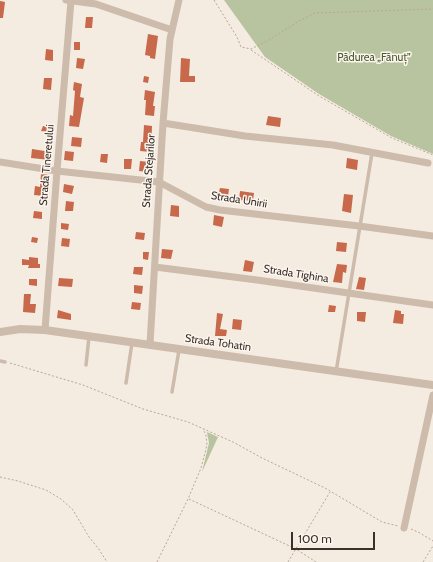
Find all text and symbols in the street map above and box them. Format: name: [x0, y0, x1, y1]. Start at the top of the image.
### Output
park label: Pădurea „Fănuț”: [337, 51, 411, 65]
street label: Strada Tineretului: [37, 124, 57, 206]
street label: Strada Stejarilor: [140, 134, 158, 208]
street label: Strada Unirii: [210, 189, 268, 211]
street label: Strada Tighina: [262, 262, 330, 286]
street label: Strada Tohatin: [184, 332, 252, 354]
scale bar: [293, 524, 377, 550]
text: 100 m: [298, 531, 332, 546]

